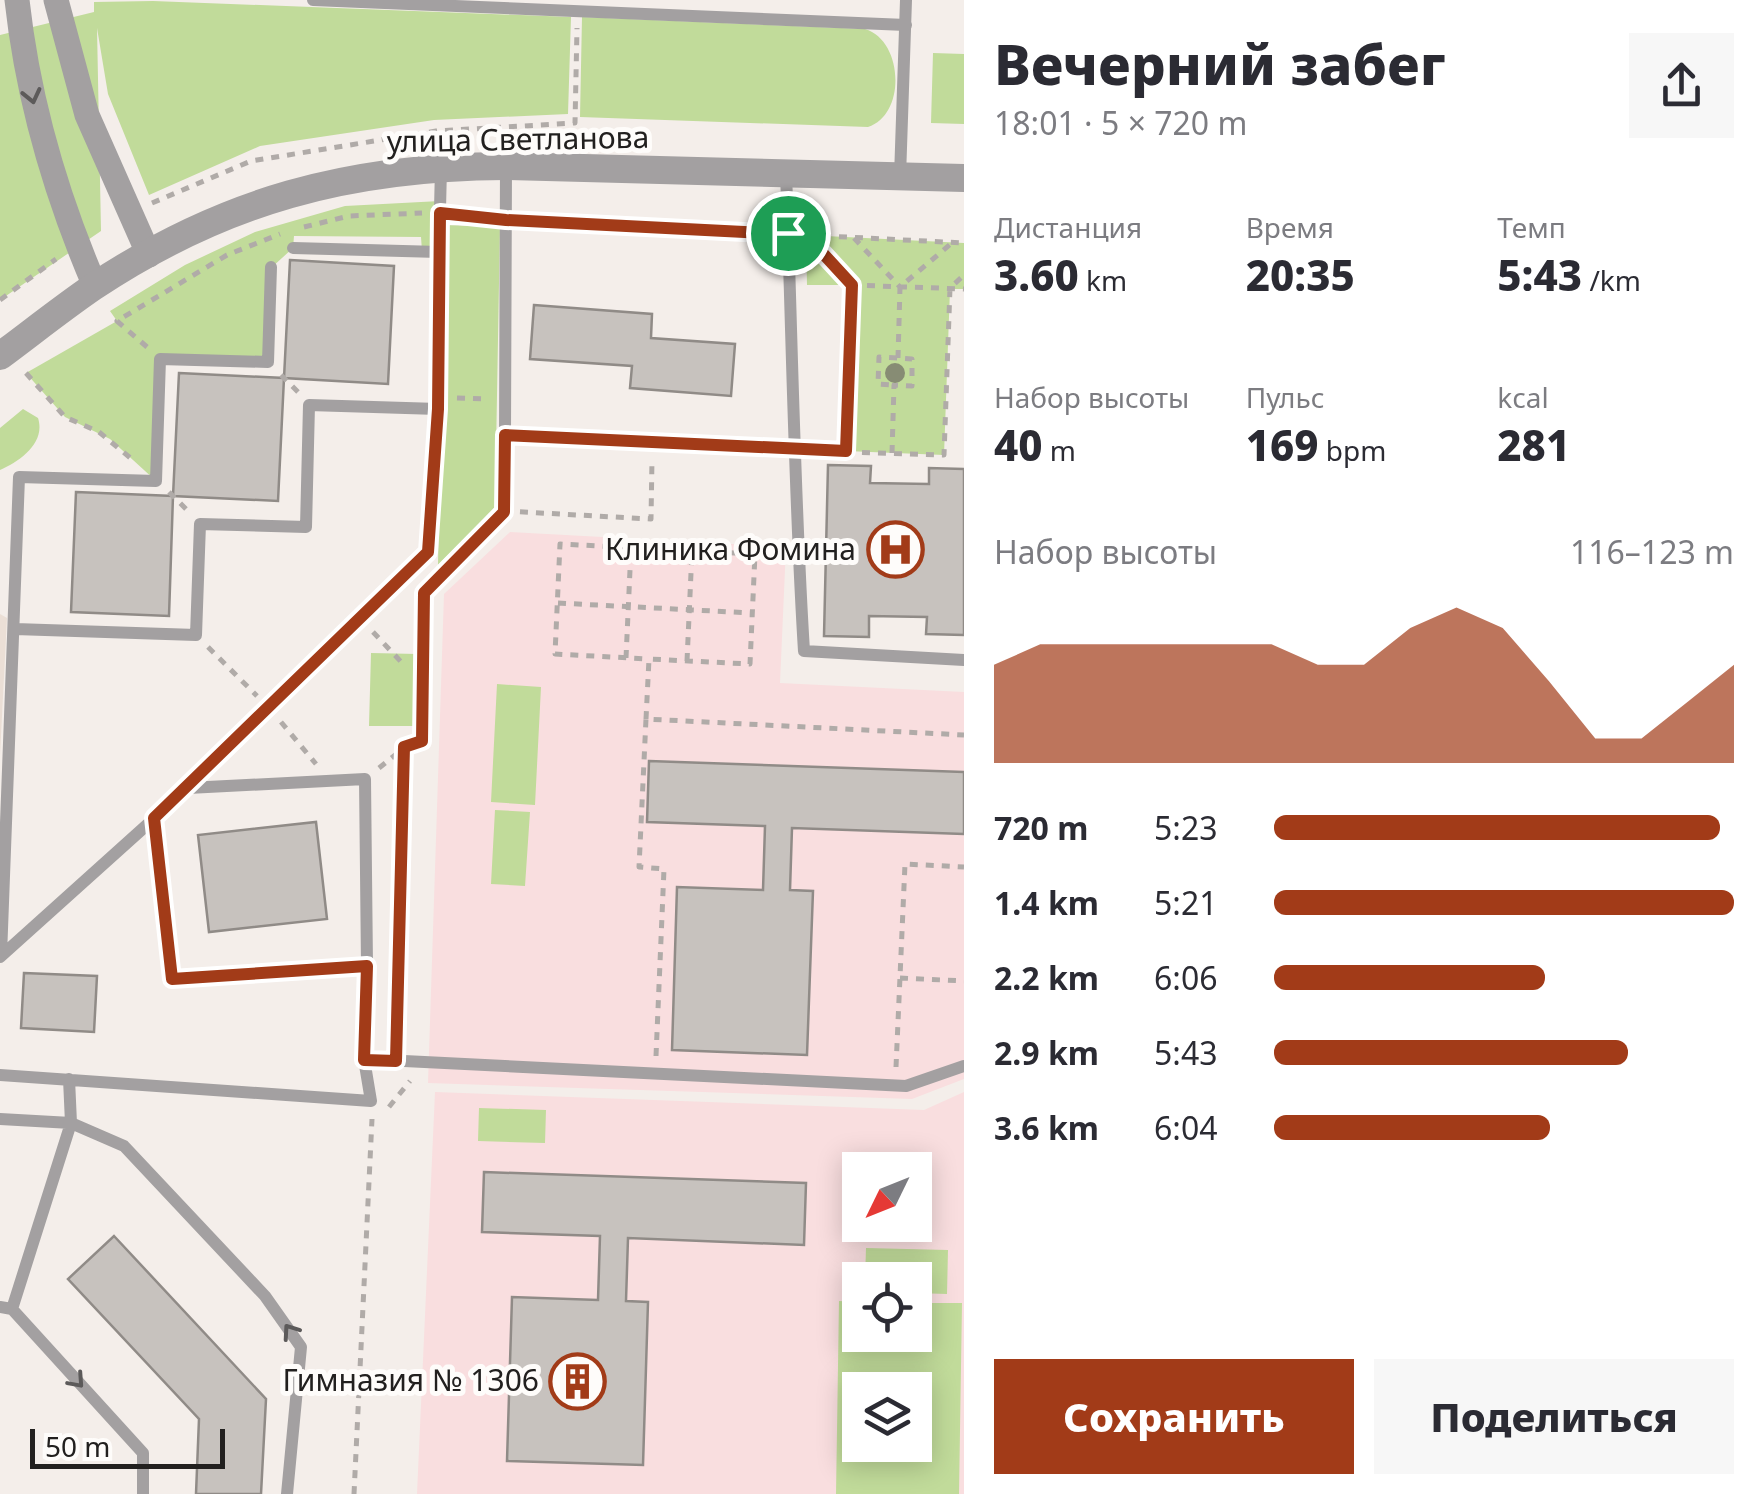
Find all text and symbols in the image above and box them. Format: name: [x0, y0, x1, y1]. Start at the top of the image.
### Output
text: Вечерний забег: [994, 26, 1445, 101]
button: share: [1629, 33, 1734, 138]
one-way arrow: [20, 87, 41, 104]
text: 18:01 · 5 × 720 m: [994, 101, 1247, 144]
street label: улица Светланова: [386, 116, 650, 161]
pin: [746, 191, 831, 276]
icon: arrive: [761, 206, 816, 261]
text: Дистанция: [994, 208, 1142, 246]
text: Время: [1246, 208, 1334, 246]
text: Темп: [1497, 208, 1566, 246]
text: 3.60: [994, 246, 1079, 303]
text: 20:35: [1246, 246, 1355, 303]
text: 5:43: [1497, 246, 1582, 303]
text: km: [1079, 261, 1127, 299]
text: /km: [1582, 261, 1641, 299]
text: Набор высоты: [994, 378, 1189, 416]
text: Пульс: [1246, 378, 1325, 416]
text: kcal: [1497, 378, 1549, 416]
text: 40: [994, 416, 1043, 473]
text: 169: [1246, 416, 1318, 473]
text: 281: [1497, 416, 1570, 473]
text: m: [1043, 431, 1076, 469]
text: bpm: [1318, 431, 1386, 469]
hospital icon: Клиника Фомина: [865, 520, 925, 580]
place label: Клиника Фомина: [605, 528, 856, 569]
text: Набор высоты: [994, 530, 1217, 573]
text: 116–123 m: [1570, 530, 1734, 573]
text: 720 m: [994, 806, 1088, 849]
text: 5:23: [1154, 806, 1218, 849]
text: 1.4 km: [994, 881, 1099, 924]
text: 5:21: [1154, 881, 1218, 924]
text: 2.2 km: [994, 956, 1099, 999]
text: 6:06: [1154, 956, 1218, 999]
text: 2.9 km: [994, 1031, 1099, 1074]
text: 5:43: [1154, 1031, 1218, 1074]
text: 3.6 km: [994, 1106, 1099, 1149]
text: 6:04: [1154, 1106, 1218, 1149]
north arrow: [842, 1152, 932, 1242]
map controls: [842, 1152, 932, 1462]
button: locate: [842, 1262, 932, 1352]
one-way arrow: [284, 1323, 302, 1342]
building icon: Гимназия № 1306: [548, 1351, 608, 1411]
place label: Гимназия № 1306: [282, 1359, 539, 1400]
button: Сохранить: [994, 1359, 1354, 1474]
button: Поделиться: [1374, 1359, 1734, 1474]
one-way arrow: [66, 1369, 84, 1388]
button: layers: [842, 1372, 932, 1462]
scale bar: [30, 1424, 225, 1468]
text: 50 m: [45, 1427, 111, 1465]

